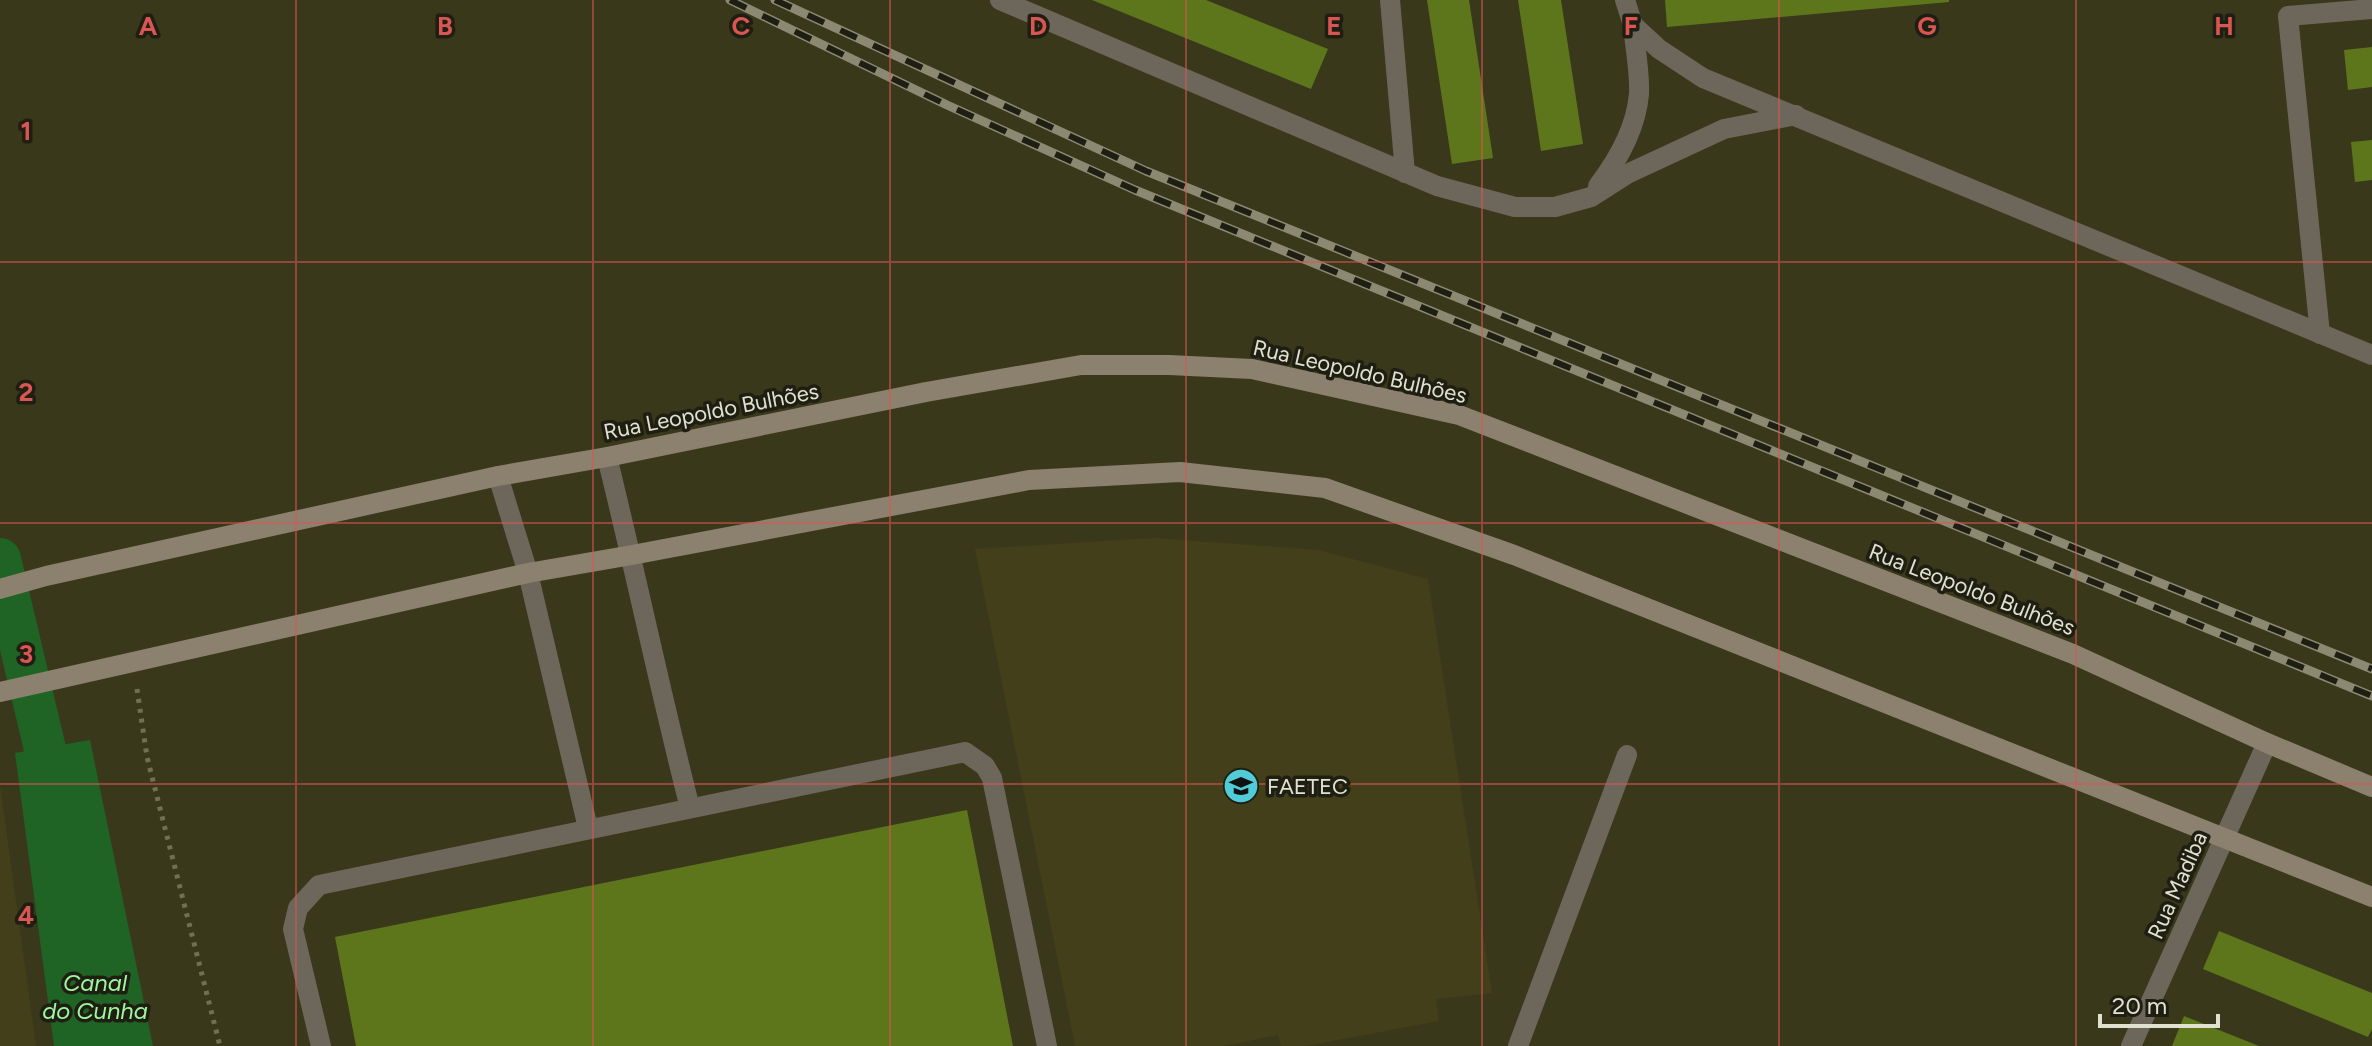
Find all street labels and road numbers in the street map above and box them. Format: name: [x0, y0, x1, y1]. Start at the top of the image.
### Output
street label: Rua Leopoldo Bulhões: [1250, 334, 1469, 409]
street label: Rua Leopoldo Bulhões: [601, 377, 821, 446]
street label: Rua Leopoldo Bulhões: [1865, 538, 2079, 641]
street label: Rua Madiba: [2142, 827, 2213, 943]

